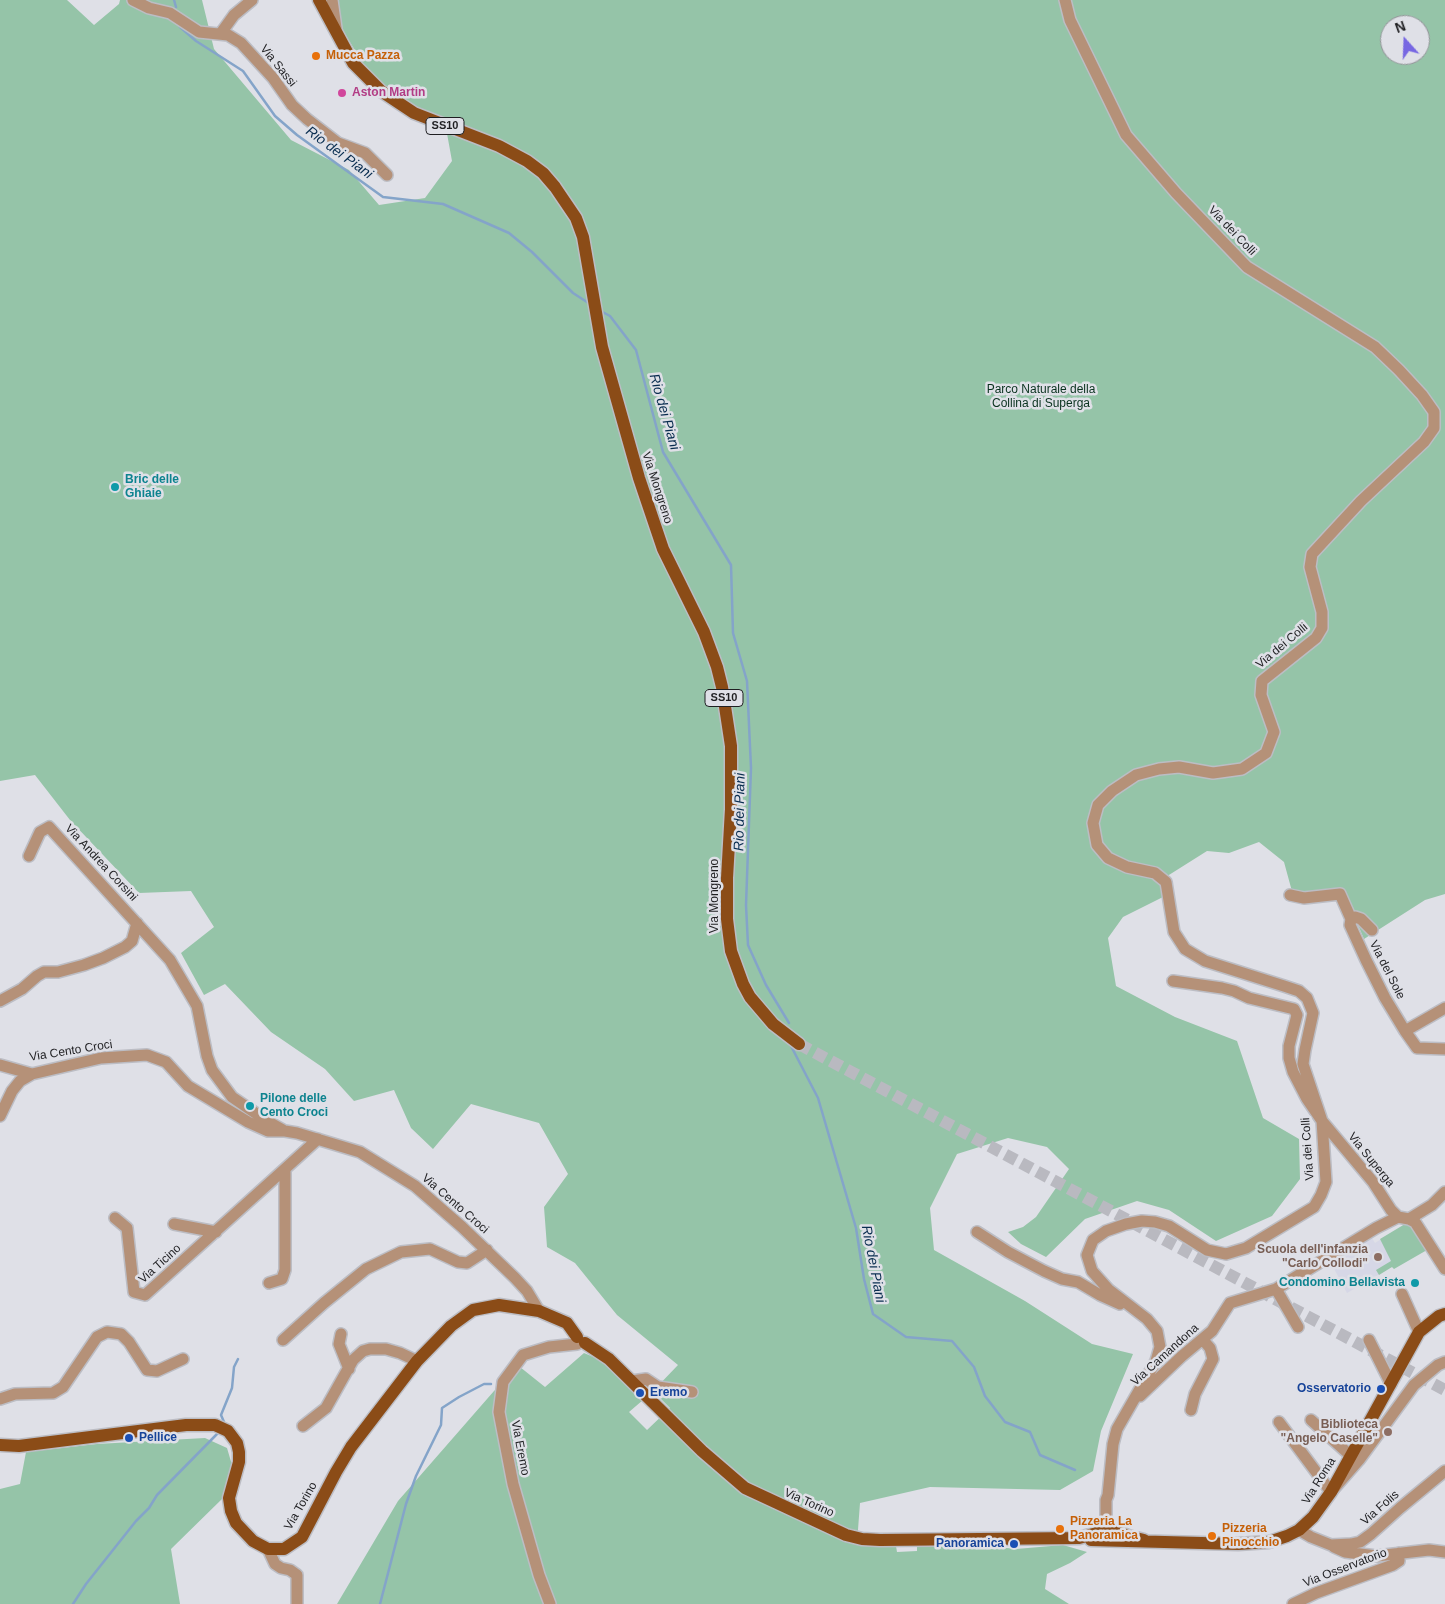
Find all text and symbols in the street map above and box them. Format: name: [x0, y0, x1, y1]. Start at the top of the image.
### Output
north arrow: [1380, 15, 1430, 65]
text: N: [1393, 18, 1408, 36]
street label: Via Sassi: [257, 42, 299, 90]
place label: Mucca Pazza: [326, 49, 400, 63]
marker: Mucca Pazza: [310, 50, 322, 62]
place label: Aston Martin: [352, 86, 425, 100]
marker: Aston Martin: [336, 87, 348, 99]
road number: SS10: [426, 118, 464, 134]
water label: Rio dei Piani: [302, 123, 376, 183]
street label: Via dei Colli: [1205, 203, 1259, 259]
water label: Rio dei Piani: [645, 372, 683, 452]
park label: Parco Naturale della Collina di Superga: [987, 383, 1095, 411]
street label: Via Mongreno: [639, 450, 675, 526]
place label: Bric delle Ghiaie: [125, 473, 179, 501]
marker: Bric delle Ghiaie: [109, 481, 121, 493]
street label: Via dei Colli: [1253, 620, 1311, 672]
road number: SS10: [705, 690, 743, 706]
water label: Rio dei Piani: [731, 773, 749, 851]
street label: Via Andrea Corsini: [62, 822, 140, 904]
street label: Via Mongreno: [708, 859, 722, 933]
street label: Via del Sole: [1366, 938, 1408, 1002]
street label: Via Cento Croci: [28, 1037, 114, 1065]
place label: Pilone delle Cento Croci: [260, 1092, 328, 1120]
marker: Pilone delle Cento Croci: [244, 1100, 256, 1112]
street label: Via dei Colli: [1299, 1117, 1317, 1181]
street label: Via Superga: [1345, 1130, 1397, 1190]
street label: Via Cento Croci: [419, 1171, 491, 1237]
water label: Rio dei Piani: [857, 1224, 889, 1304]
street label: Via Ticino: [136, 1241, 184, 1287]
place label: Scuola dell'infanzia "Carlo Collodi": [1257, 1243, 1368, 1271]
marker: Scuola dell'infanzia "Carlo Collodi": [1372, 1251, 1384, 1263]
place label: Condomino Bellavista: [1279, 1276, 1405, 1290]
marker: Condomino Bellavista: [1409, 1277, 1421, 1289]
street label: Via Camandona: [1128, 1321, 1202, 1389]
place label: Osservatorio: [1297, 1382, 1371, 1396]
marker: Osservatorio: [1375, 1383, 1387, 1395]
place label: Eremo: [650, 1386, 687, 1400]
marker: Eremo: [634, 1387, 646, 1399]
place label: Biblioteca "Angelo Caselle": [1281, 1418, 1378, 1446]
street label: Via Eremo: [508, 1419, 532, 1477]
marker: Biblioteca "Angelo Caselle": [1382, 1426, 1394, 1438]
place label: Pellice: [139, 1431, 177, 1445]
marker: Pellice: [123, 1432, 135, 1444]
street label: Via Roma: [1299, 1455, 1339, 1507]
street label: Via Torino: [281, 1479, 321, 1533]
street label: Via Torino: [782, 1486, 836, 1520]
street label: Via Folis: [1358, 1488, 1402, 1528]
place label: Pizzeria La Panoramica: [1070, 1515, 1138, 1543]
place label: Pizzeria Pinocchio: [1222, 1522, 1279, 1550]
marker: Pizzeria La Panoramica: [1054, 1523, 1066, 1535]
marker: Pizzeria Pinocchio: [1206, 1530, 1218, 1542]
place label: Panoramica: [936, 1537, 1004, 1551]
marker: Panoramica: [1008, 1538, 1020, 1550]
street label: Via Osservatorio: [1301, 1545, 1389, 1591]

